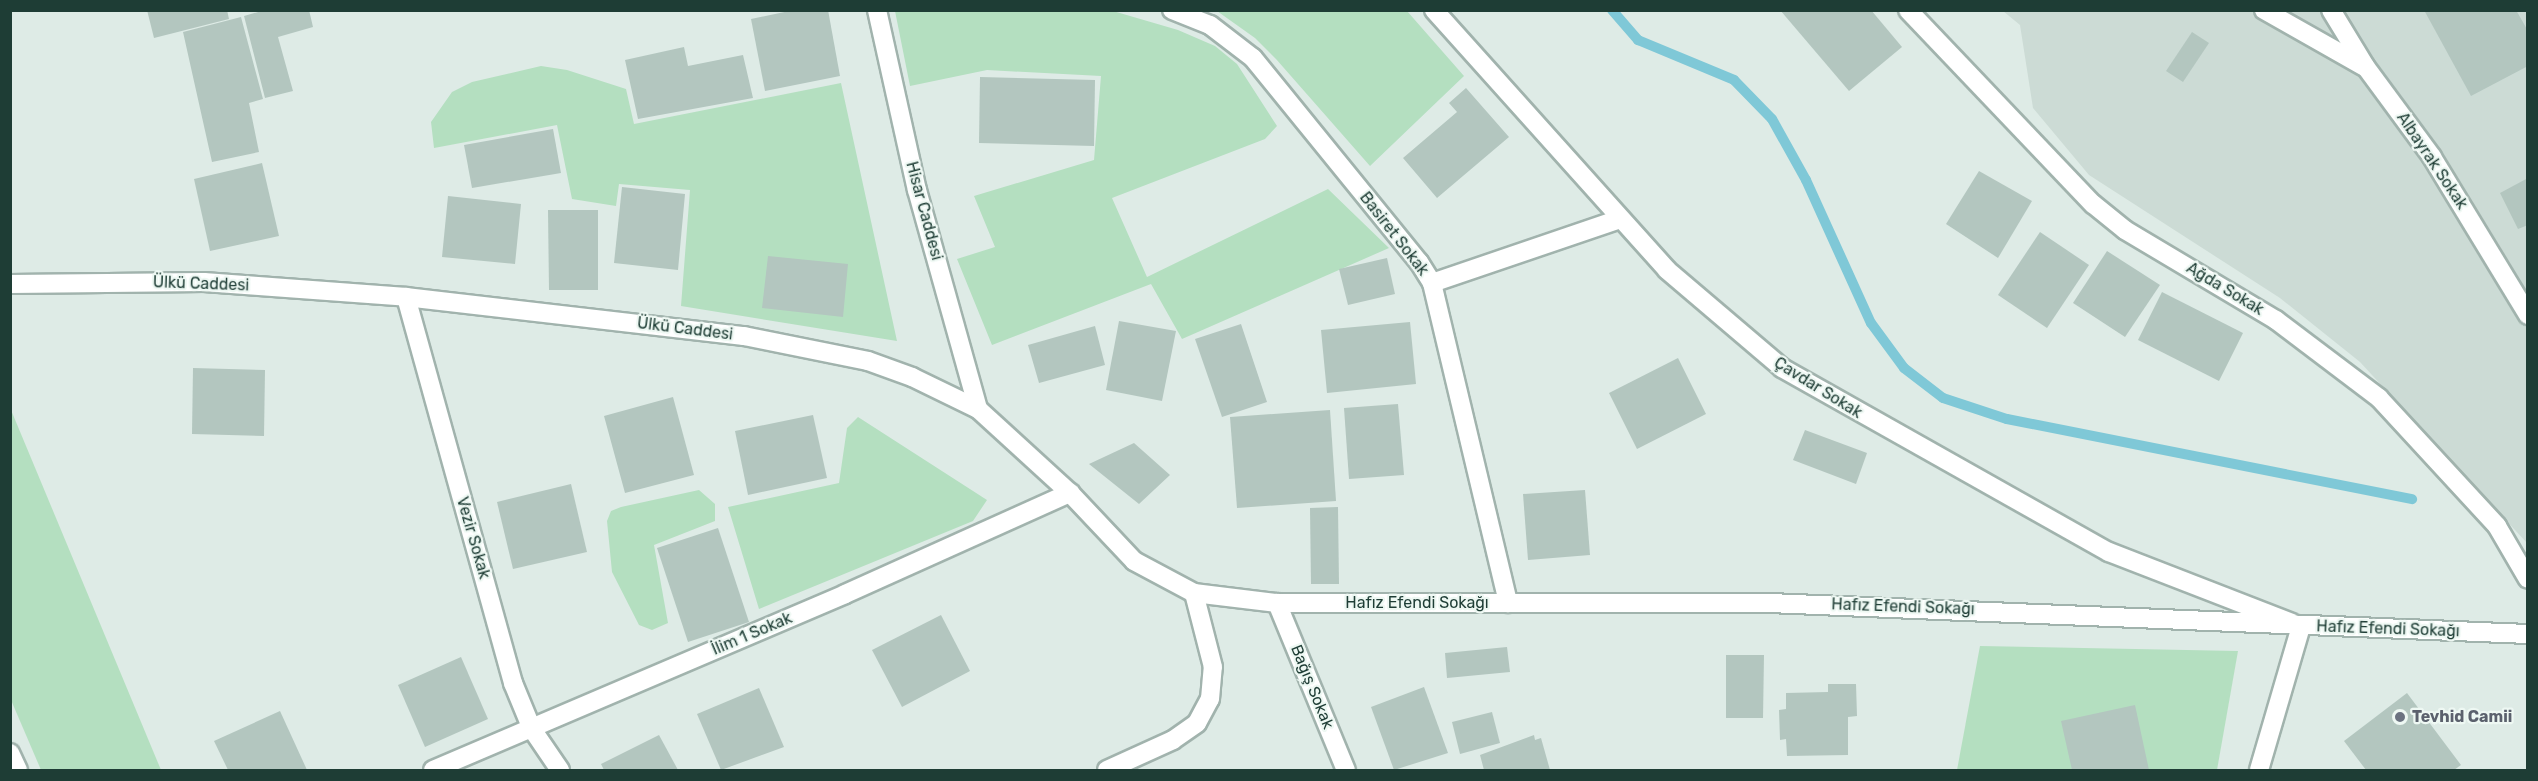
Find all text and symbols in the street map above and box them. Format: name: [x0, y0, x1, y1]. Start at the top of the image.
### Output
street label: Albayrak Sokak: [2392, 109, 2472, 213]
street label: Hisar Caddesi: [902, 159, 946, 263]
street label: Basiret Sokak: [1355, 188, 1433, 280]
street label: Ağda Sokak: [2183, 258, 2267, 320]
street label: Ülkü Caddesi: [152, 273, 250, 295]
street label: Ülkü Caddesi: [636, 314, 734, 344]
street label: Çavdar Sokak: [1770, 353, 1866, 423]
street label: Vezir Sokak: [452, 495, 494, 581]
street label: Hafız Efendi Sokağı: [1345, 593, 1489, 613]
street label: Hafız Efendi Sokağı: [1831, 595, 1975, 619]
street label: İlim 1 Sokak: [709, 608, 795, 660]
street label: Hafız Efendi Sokağı: [2316, 617, 2460, 641]
street label: Bağış Sokak: [1286, 642, 1338, 732]
place label: Tevhid Camii: [2412, 707, 2512, 727]
marker: Tevhid Camii: [2393, 710, 2407, 724]

